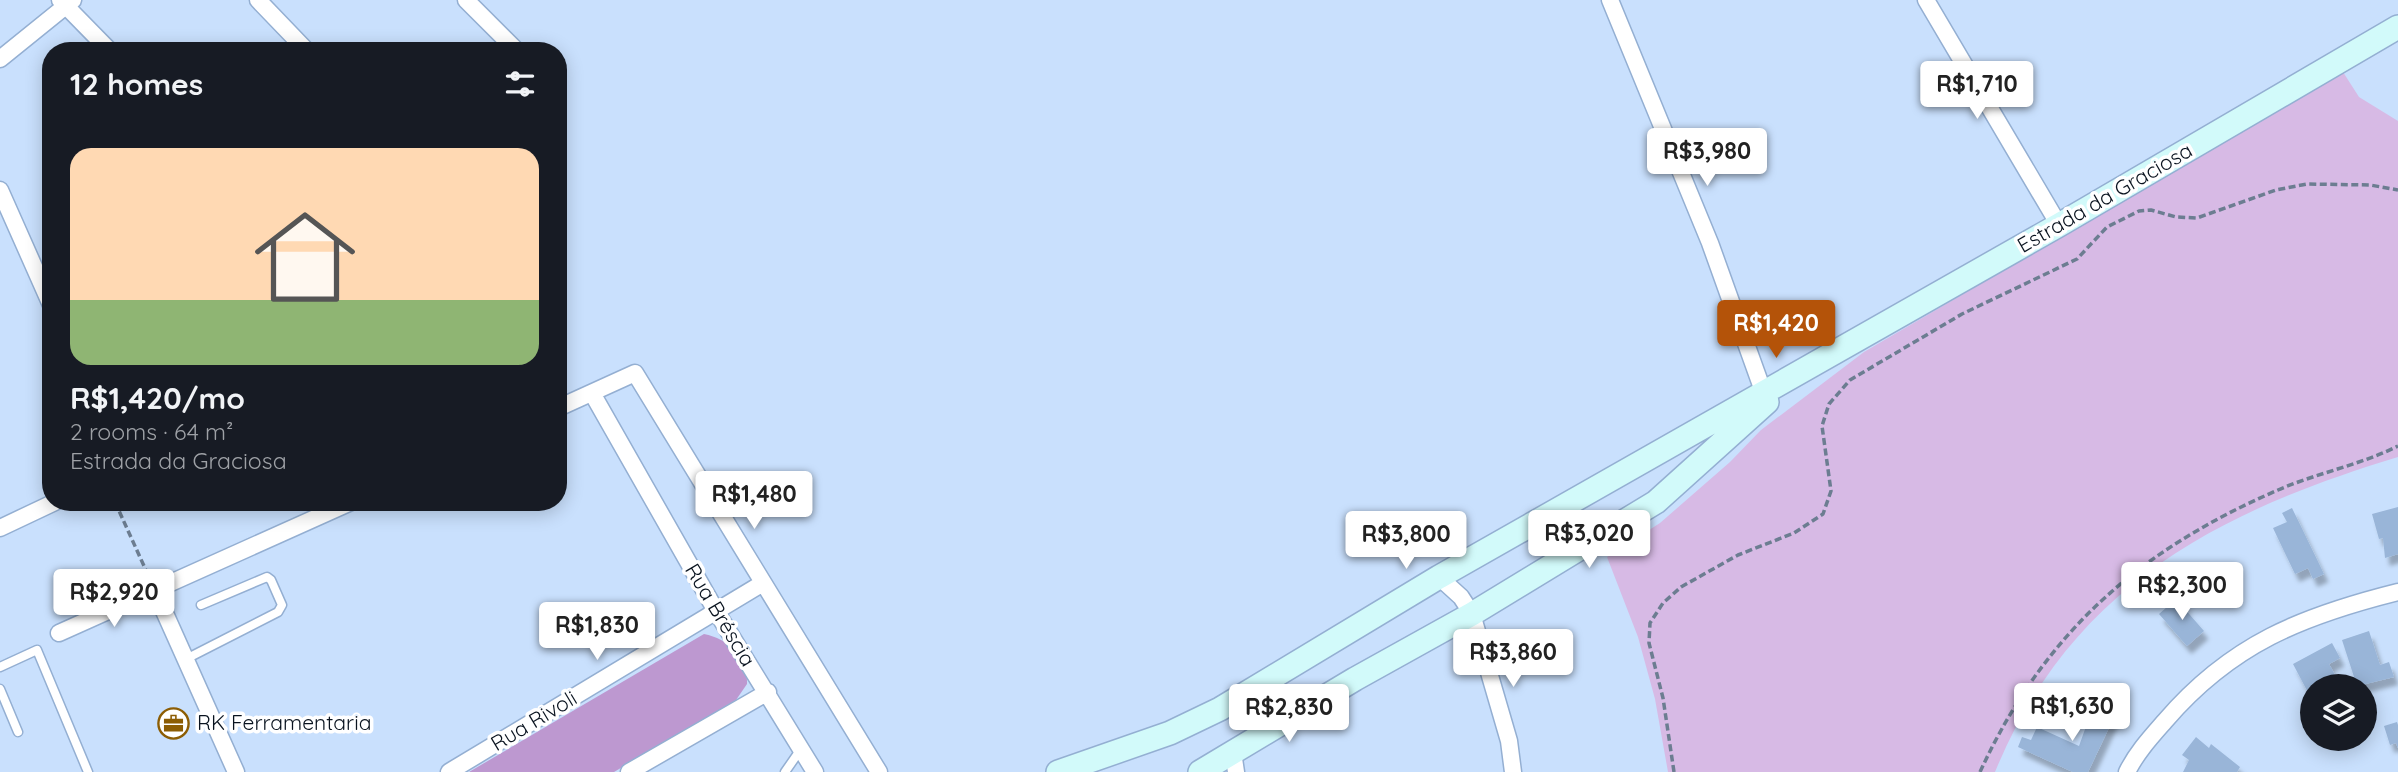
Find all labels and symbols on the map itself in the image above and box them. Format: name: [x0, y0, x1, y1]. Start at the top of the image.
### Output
pin: R$1,710: [1912, 61, 2042, 121]
pin: R$3,980: [1642, 128, 1772, 188]
street label: Estrada da Graciosa: [2012, 136, 2197, 258]
pin: R$1,420: [1711, 300, 1841, 360]
pin: R$1,480: [689, 472, 819, 531]
pin: R$3,020: [1524, 510, 1654, 570]
pin: R$3,800: [1341, 512, 1471, 571]
street label: Rua Bréscia: [680, 558, 762, 671]
pin: R$2,300: [2117, 562, 2247, 622]
pin: R$2,920: [49, 570, 179, 629]
pin: R$1,830: [532, 602, 662, 662]
pin: R$3,860: [1448, 630, 1578, 689]
street label: Rua Rivoli: [486, 684, 581, 756]
pin: R$2,830: [1224, 684, 1354, 744]
pin: R$1,630: [2007, 684, 2137, 743]
office icon: RK Ferramentaria: [157, 706, 191, 740]
place label: RK Ferramentaria: [197, 709, 371, 735]

